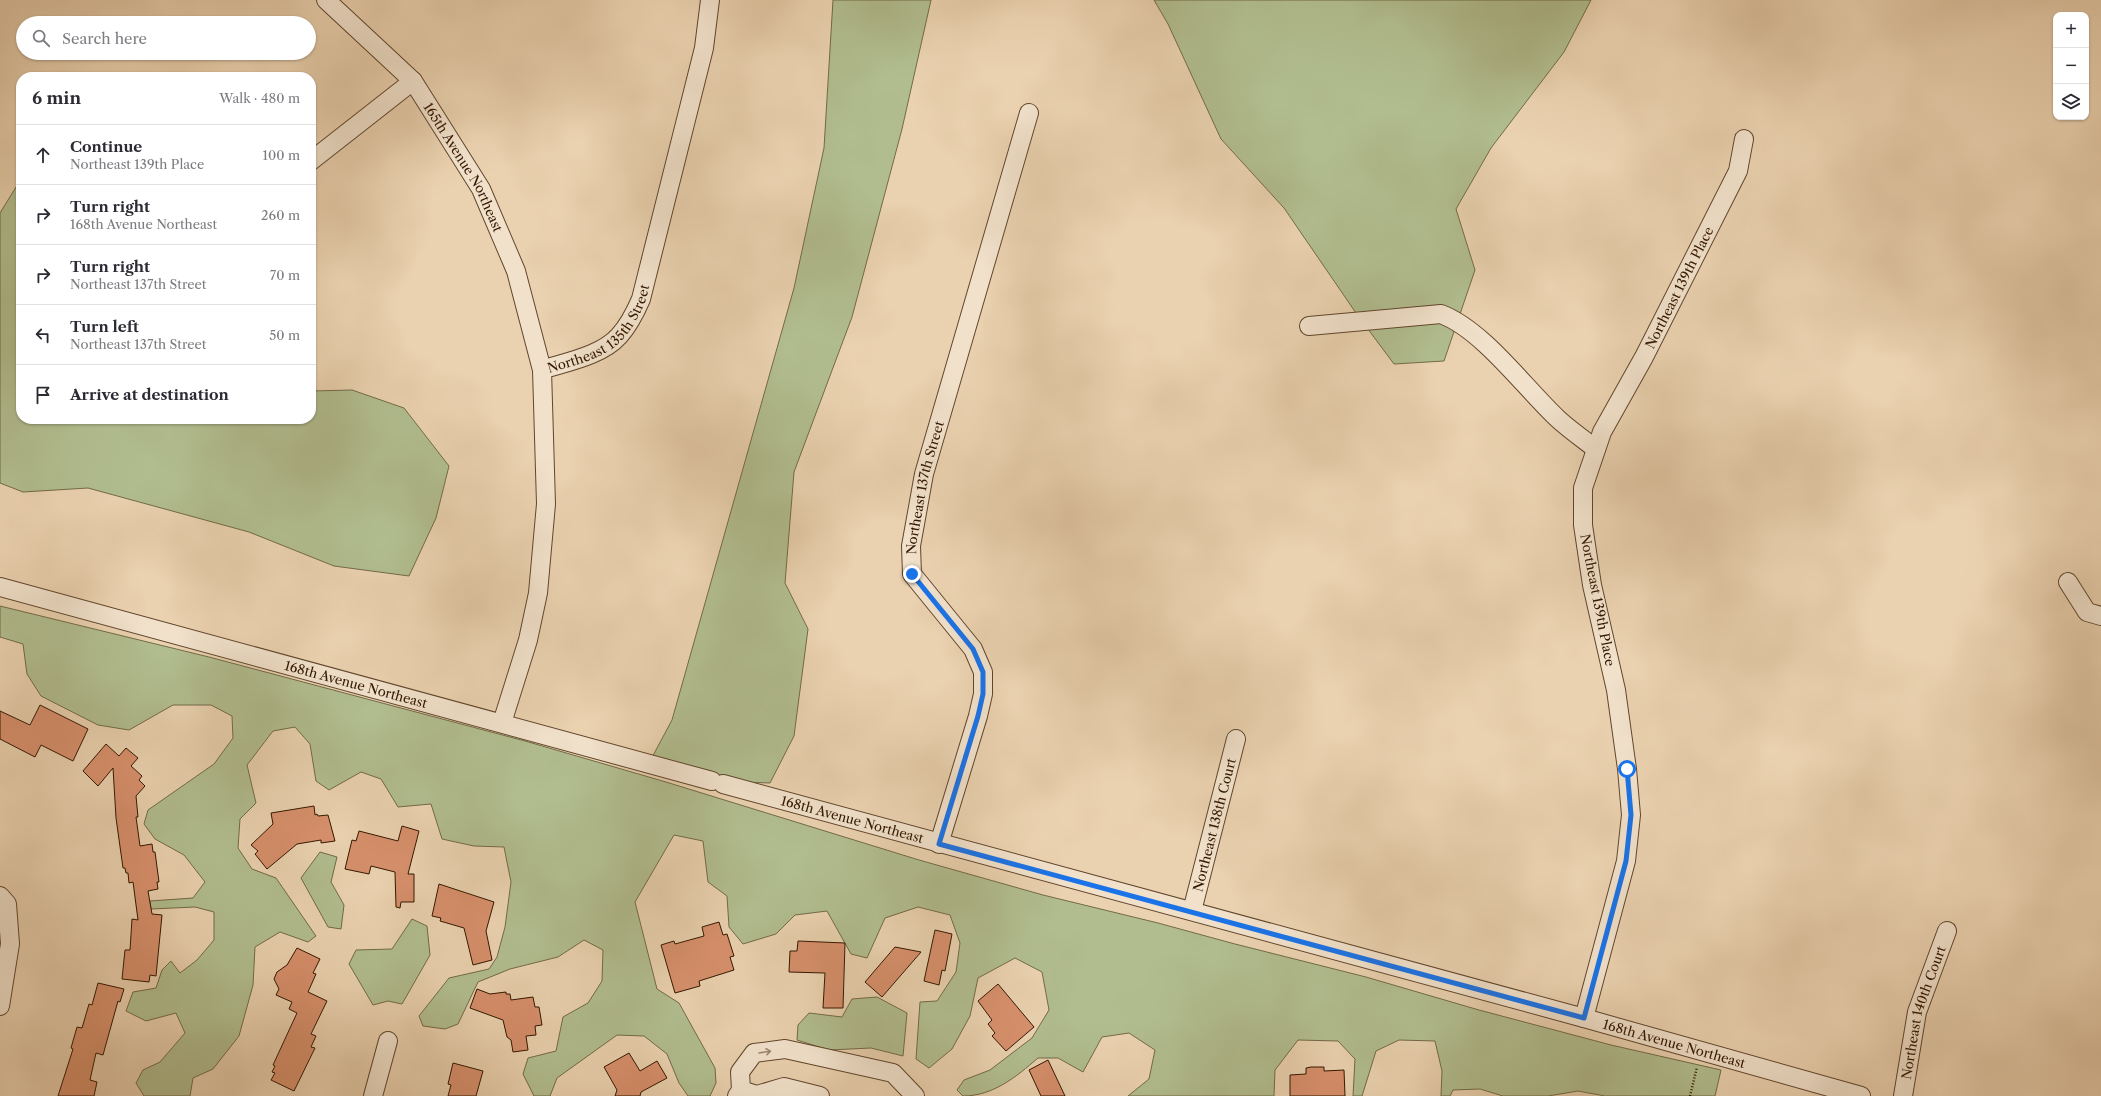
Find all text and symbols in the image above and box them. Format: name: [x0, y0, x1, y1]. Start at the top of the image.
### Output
map controls: [2053, 12, 2089, 120]
button: +: [2053, 12, 2089, 48]
search box: [16, 16, 316, 60]
icon: search: [30, 27, 52, 49]
text: Search here: [62, 29, 147, 48]
button: −: [2053, 48, 2089, 84]
button: layers: [2053, 84, 2089, 120]
text: 6 min: [32, 88, 81, 108]
text: Walk · 480 m: [219, 90, 300, 106]
street label: 165th Avenue Northeast: [421, 99, 506, 235]
text: Continue: [70, 137, 142, 156]
icon: ahead: [32, 144, 54, 166]
text: 100 m: [262, 147, 300, 163]
text: Northeast 139th Place: [70, 156, 204, 172]
text: Turn right: [70, 197, 150, 216]
icon: right: [32, 204, 54, 226]
text: 260 m: [261, 207, 300, 223]
text: 168th Avenue Northeast: [70, 216, 217, 232]
street label: Northeast 139th Place: [1642, 224, 1717, 351]
text: Turn right: [70, 257, 150, 276]
icon: right: [32, 264, 54, 286]
text: 70 m: [270, 267, 300, 283]
text: Northeast 137th Street: [70, 276, 206, 292]
street label: Northeast 135th Street: [545, 282, 652, 376]
text: Turn left: [70, 317, 139, 336]
icon: left: [32, 324, 54, 346]
text: 50 m: [269, 327, 300, 343]
text: Northeast 137th Street: [70, 336, 206, 352]
icon: arrive: [32, 384, 54, 406]
text: Arrive at destination: [70, 385, 229, 404]
street label: Northeast 137th Street: [903, 419, 947, 555]
street label: Northeast 139th Place: [1577, 533, 1619, 667]
route end: [903, 565, 921, 583]
street label: 168th Avenue Northeast: [283, 657, 430, 711]
street label: Northeast 138th Court: [1189, 756, 1239, 893]
route start: [1618, 760, 1636, 778]
street label: 168th Avenue Northeast: [779, 792, 926, 846]
street label: Northeast 140th Court: [1898, 943, 1949, 1081]
street label: 168th Avenue Northeast: [1601, 1016, 1748, 1071]
one-way arrow: [758, 1048, 771, 1056]

